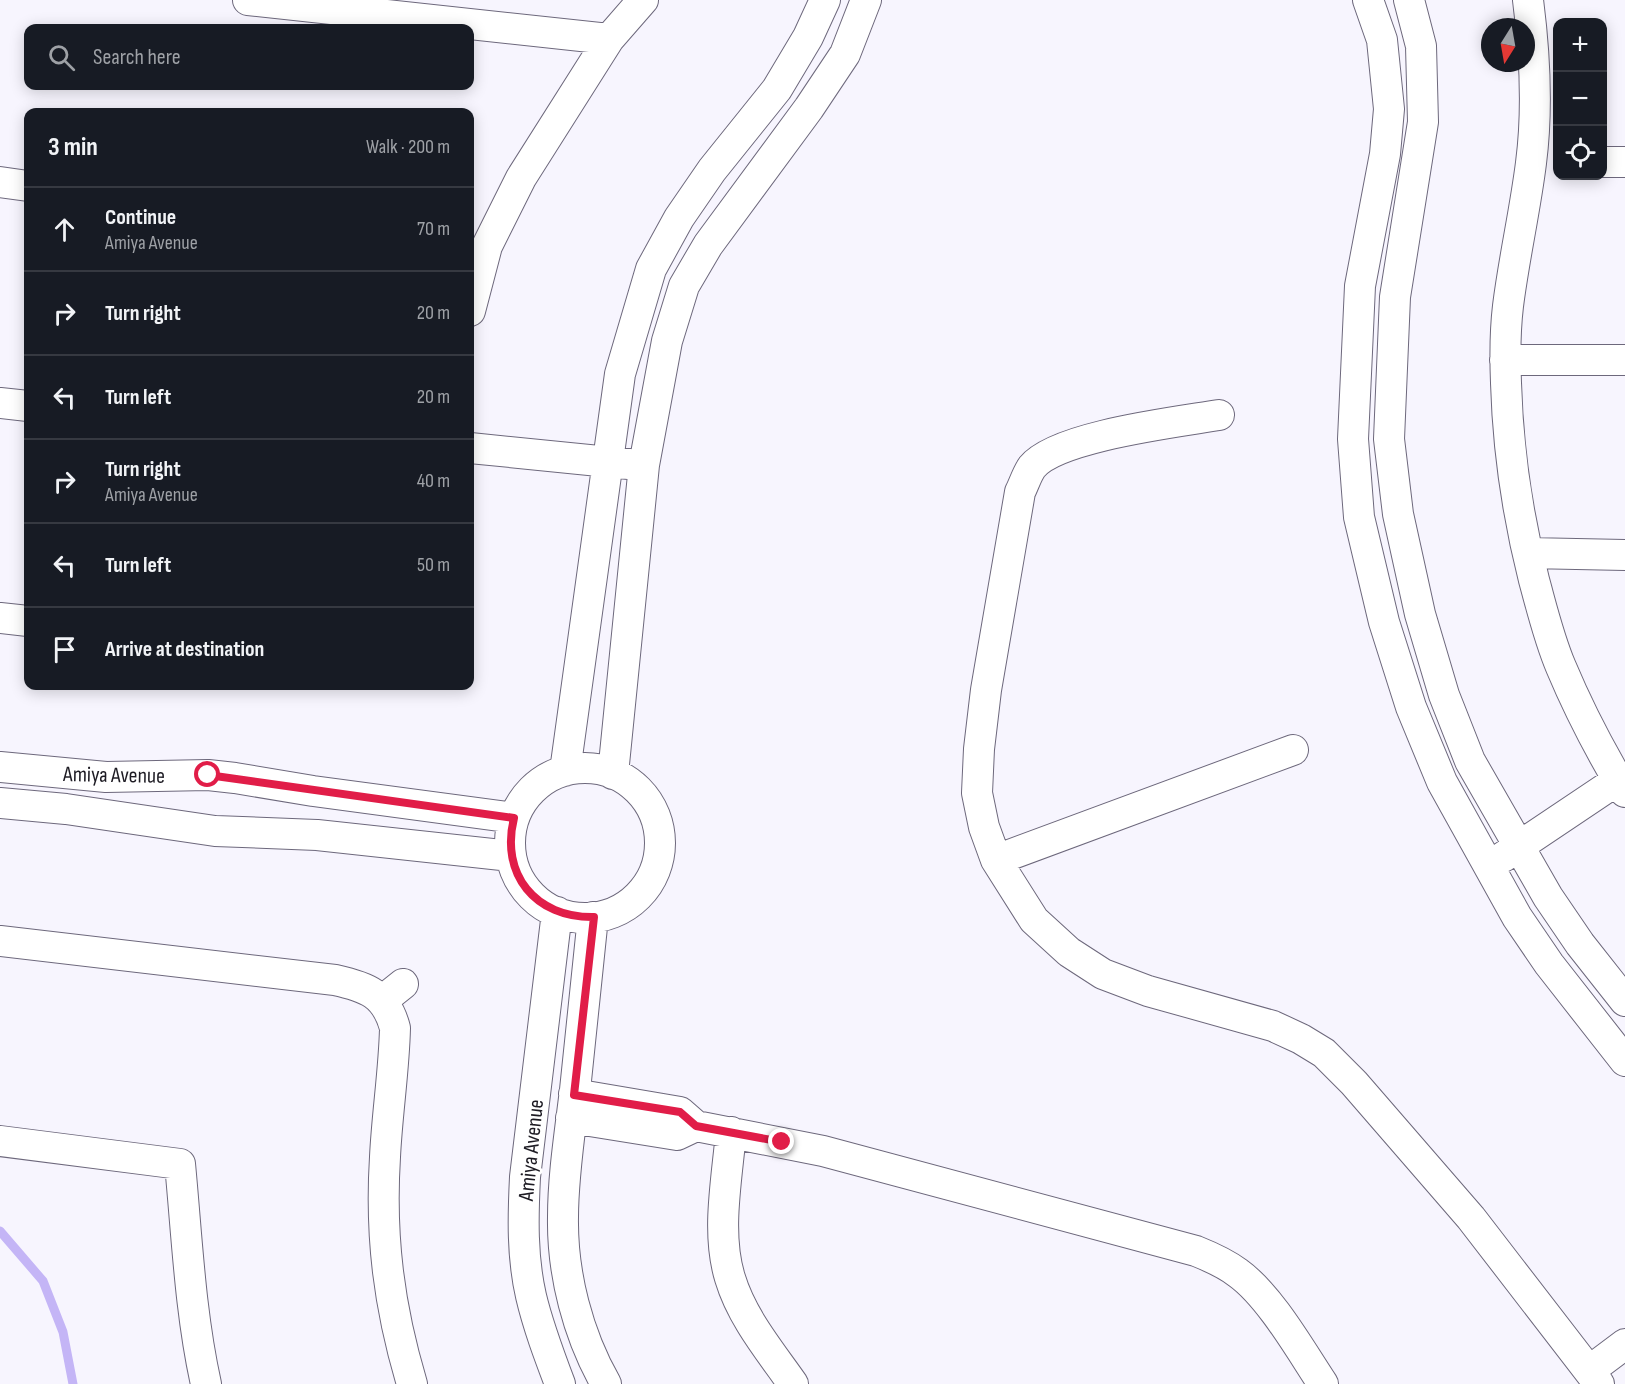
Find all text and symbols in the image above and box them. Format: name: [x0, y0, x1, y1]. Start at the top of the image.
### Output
north arrow: [1481, 18, 1535, 72]
map controls: [1553, 18, 1607, 180]
button: +: [1553, 18, 1607, 72]
search box: [24, 24, 474, 90]
icon: search: [45, 41, 78, 74]
text: Search here: [93, 44, 180, 71]
button: −: [1553, 72, 1607, 126]
button: locate: [1553, 126, 1607, 180]
text: 3 min: [48, 132, 98, 163]
text: Walk · 200 m: [366, 135, 450, 159]
text: Continue: [105, 204, 176, 231]
icon: ahead: [48, 213, 81, 246]
text: 70 m: [417, 217, 450, 241]
text: Amiya Avenue: [105, 231, 198, 255]
icon: right: [48, 297, 81, 330]
text: Turn right: [105, 300, 181, 327]
text: 20 m: [417, 301, 450, 325]
icon: left: [48, 381, 81, 414]
text: Turn left: [105, 384, 171, 411]
text: 20 m: [417, 385, 450, 409]
text: Turn right: [105, 456, 181, 483]
icon: right: [48, 465, 81, 498]
text: 40 m: [417, 469, 450, 493]
text: Amiya Avenue: [105, 483, 198, 507]
icon: left: [48, 549, 81, 582]
text: Turn left: [105, 552, 171, 579]
text: 50 m: [417, 553, 450, 577]
icon: arrive: [48, 633, 81, 666]
text: Arrive at destination: [105, 636, 264, 663]
street label: Amiya Avenue: [62, 761, 165, 790]
route start: [194, 761, 220, 787]
street label: Amiya Avenue: [513, 1098, 550, 1203]
route end: [768, 1128, 794, 1154]

